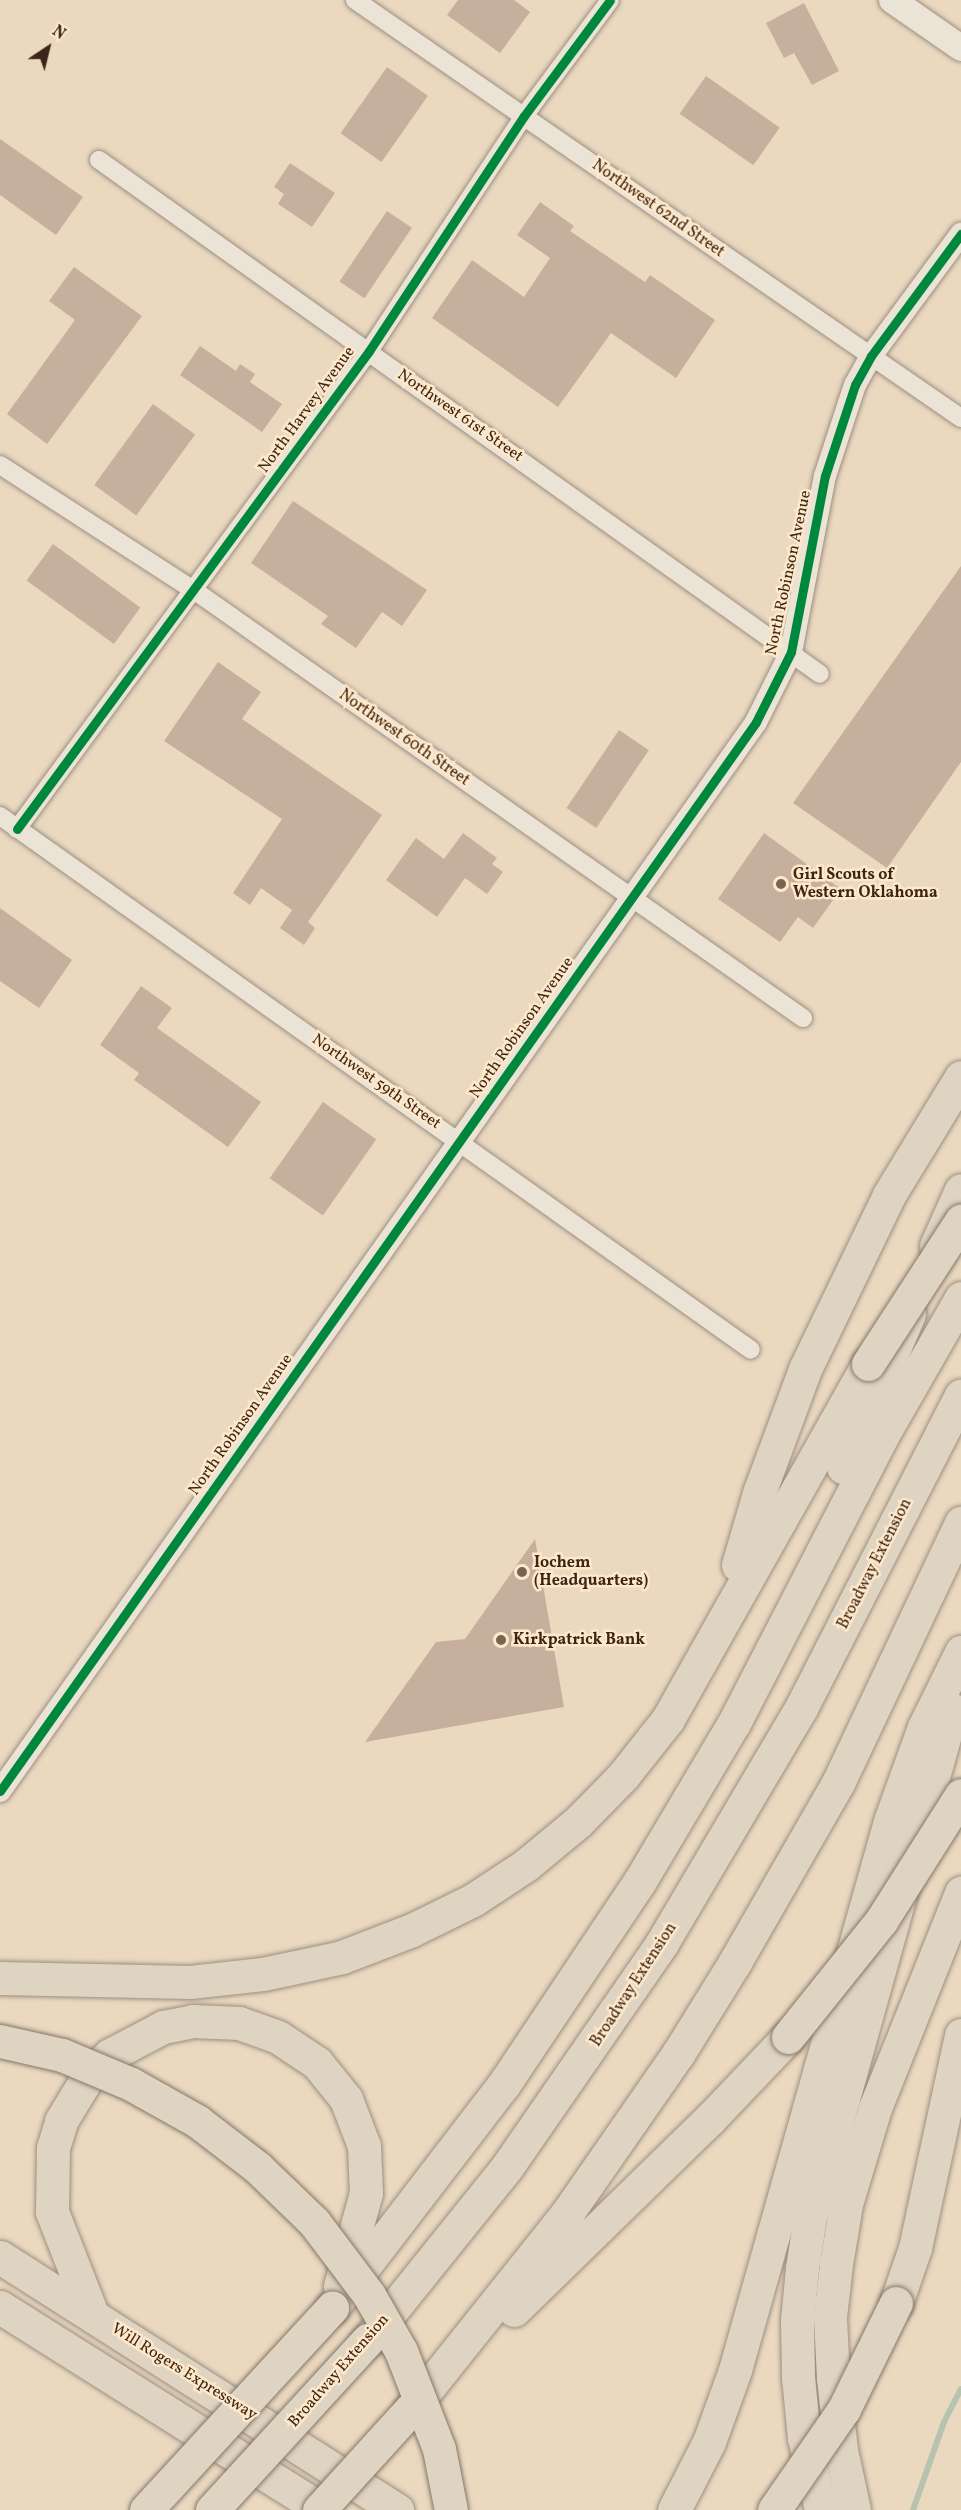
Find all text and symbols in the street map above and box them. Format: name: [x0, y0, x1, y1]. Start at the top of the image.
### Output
north arrow: [18, 18, 78, 78]
text: N: [47, 21, 69, 46]
street label: Northwest 62nd Street: [588, 156, 728, 262]
street label: North Harvey Avenue: [255, 343, 359, 477]
street label: Northwest 61st Street: [393, 365, 527, 467]
street label: North Robinson Avenue: [762, 489, 816, 657]
street label: Northwest 60th Street: [335, 686, 473, 790]
place label: Girl Scouts of Western Oklahoma: [793, 865, 938, 903]
marker: Girl Scouts of Western Oklahoma: [774, 877, 788, 891]
street label: North Robinson Avenue: [466, 954, 578, 1102]
street label: Northwest 59th Street: [308, 1030, 444, 1134]
street label: North Robinson Avenue: [185, 1351, 297, 1499]
street label: Broadway Extension: [834, 1495, 916, 1633]
place label: Iochem (Headquarters): [534, 1553, 648, 1591]
marker: Iochem (Headquarters): [515, 1565, 529, 1579]
place label: Kirkpatrick Bank: [513, 1630, 645, 1650]
marker: Kirkpatrick Bank: [494, 1633, 508, 1647]
street label: Broadway Extension: [587, 1919, 681, 2051]
street label: Broadway Extension: [284, 2310, 394, 2432]
street label: Will Rogers Expressway: [108, 2319, 260, 2425]

